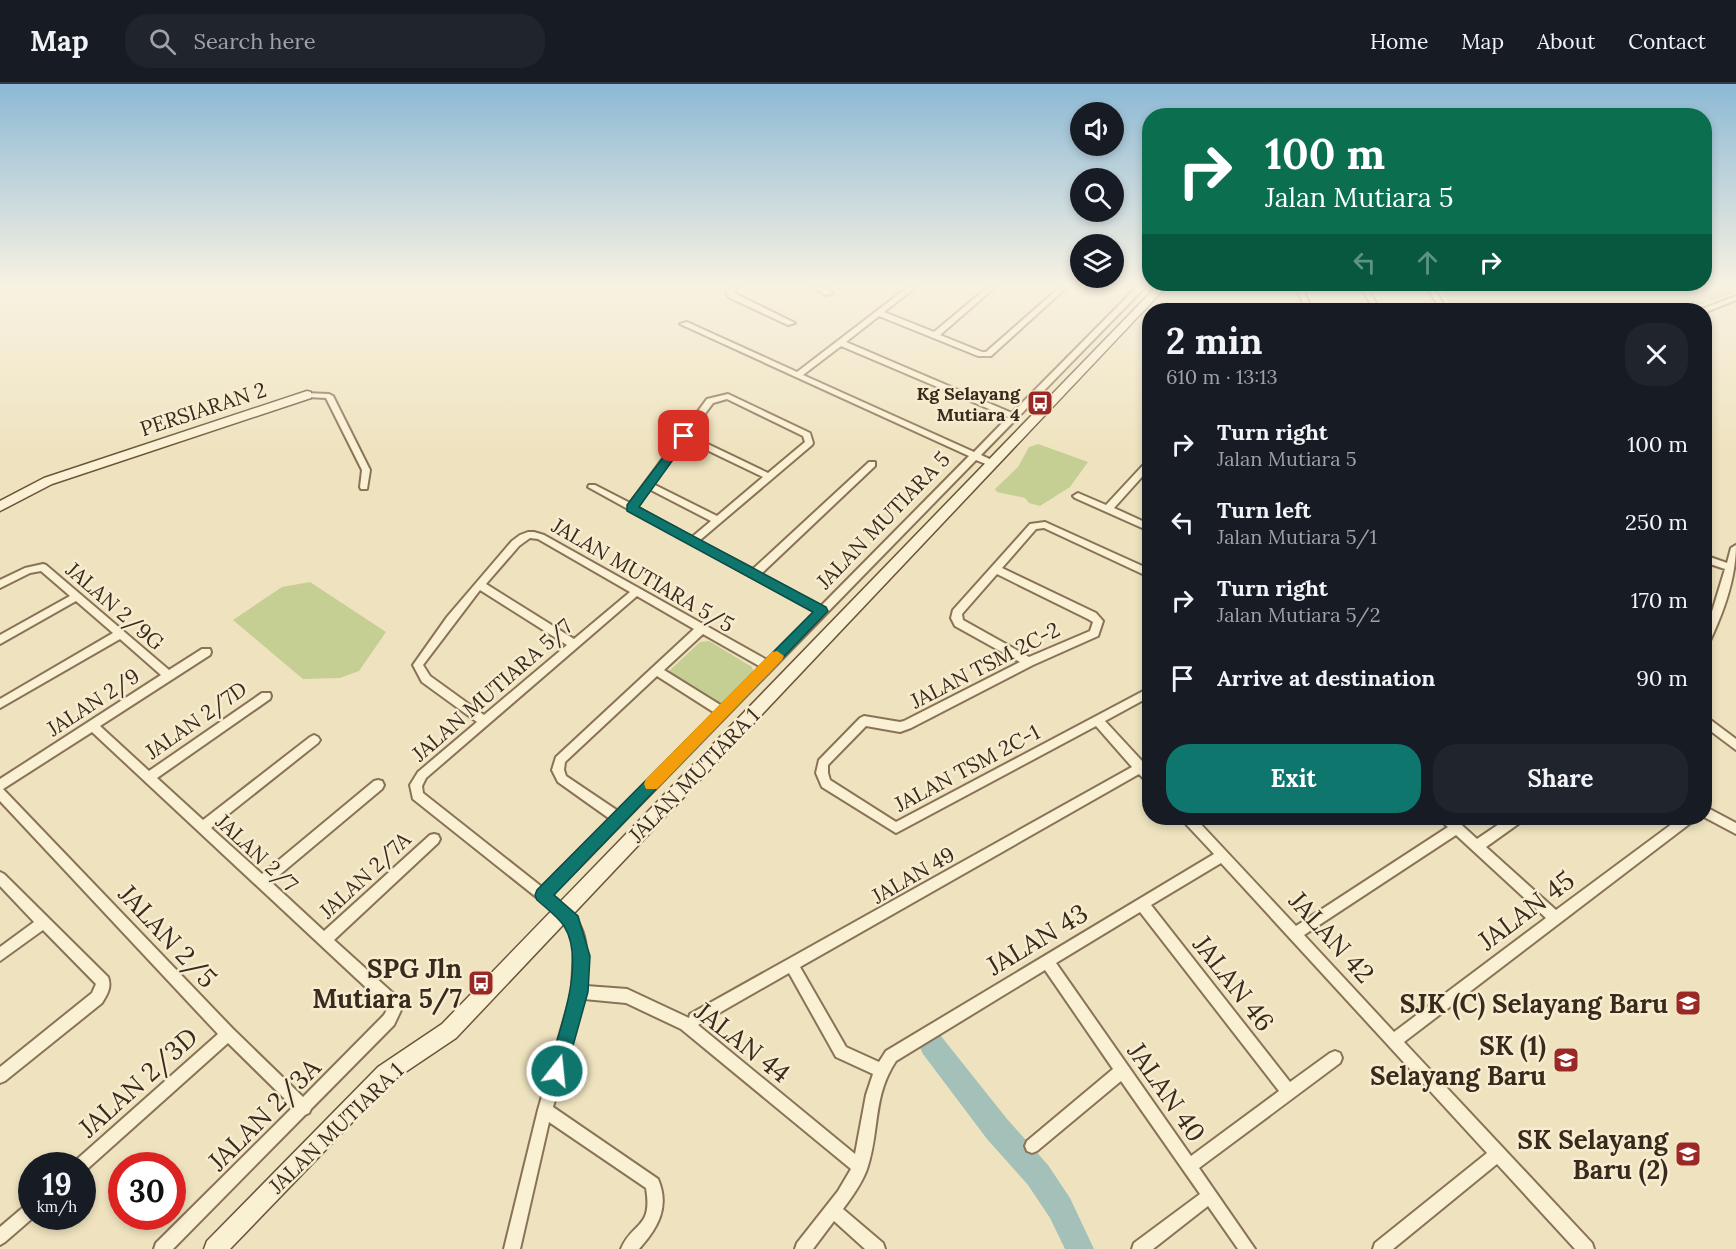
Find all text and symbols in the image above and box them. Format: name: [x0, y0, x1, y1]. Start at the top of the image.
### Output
search box: [125, 14, 545, 68]
text: Map: [30, 23, 89, 59]
icon: search: [146, 25, 179, 58]
text: Search here: [194, 27, 316, 55]
text: Home: [1370, 28, 1428, 55]
text: Map: [1461, 28, 1504, 55]
text: About: [1537, 28, 1595, 55]
text: Contact: [1628, 28, 1706, 55]
map controls: [1070, 102, 1124, 288]
button: sound: [1070, 102, 1124, 156]
text: 100 m: [1265, 127, 1385, 181]
icon: right: [1166, 132, 1244, 210]
button: search: [1070, 168, 1124, 222]
text: Jalan Mutiara 5: [1265, 180, 1454, 214]
button: layers: [1070, 234, 1124, 288]
icon: left: [1348, 246, 1381, 279]
icon: ahead: [1411, 246, 1444, 279]
icon: right: [1474, 246, 1507, 279]
text: 2 min: [1166, 318, 1263, 364]
button: close: [1625, 323, 1688, 386]
text: 610 m · 13:13: [1166, 364, 1278, 389]
street label: PERSIARAN 2: [136, 376, 270, 442]
place label: Kg Selayang Mutiara 4: [917, 382, 1021, 426]
bus stop icon: Kg Selayang Mutiara 4: [1025, 388, 1055, 418]
pin: [658, 410, 709, 461]
text: Turn right: [1217, 418, 1328, 446]
icon: arrive: [667, 419, 700, 452]
icon: right: [1166, 428, 1199, 461]
text: 100 m: [1627, 430, 1688, 458]
street label: JALAN MUTIARA 5: [810, 446, 955, 595]
text: Jalan Mutiara 5: [1217, 446, 1357, 471]
text: Turn left: [1217, 496, 1311, 524]
icon: left: [1166, 506, 1199, 539]
text: 250 m: [1625, 508, 1688, 536]
street label: JALAN MUTIARA 5/5: [546, 511, 739, 638]
text: Jalan Mutiara 5/1: [1217, 524, 1377, 549]
street label: JALAN 2/9G: [60, 555, 170, 656]
text: Turn right: [1217, 574, 1328, 602]
icon: right: [1166, 584, 1199, 617]
text: 170 m: [1631, 586, 1688, 614]
text: Jalan Mutiara 5/2: [1217, 602, 1380, 627]
street label: JALAN MUTIARA 5/7: [405, 613, 578, 768]
street label: JALAN TSM 2C-2: [905, 616, 1064, 715]
street label: JALAN 2/9: [41, 662, 144, 742]
icon: arrive: [1166, 662, 1199, 695]
text: Arrive at destination: [1217, 664, 1435, 692]
text: 90 m: [1636, 664, 1688, 692]
street label: JALAN 2/7D: [139, 675, 252, 766]
street label: JALAN MUTIARA 1: [622, 702, 765, 849]
street label: JALAN TSM 2C-1: [889, 718, 1044, 818]
button: Exit: [1166, 744, 1421, 813]
button: Share: [1433, 744, 1688, 813]
street label: JALAN 2/7: [210, 807, 304, 898]
street label: JALAN 2/7A: [313, 825, 417, 925]
street label: JALAN 49: [866, 841, 959, 910]
street label: JALAN 45: [1471, 863, 1581, 957]
street label: JALAN 2/5: [110, 877, 224, 995]
street label: JALAN 42: [1282, 884, 1382, 990]
street label: JALAN 43: [980, 896, 1094, 983]
street label: JALAN 46: [1186, 928, 1282, 1038]
place label: SPG Jln Mutiara 5/7: [312, 952, 462, 1016]
bus stop icon: SPG Jln Mutiara 5/7: [466, 968, 496, 998]
place label: SJK (C) Selayang Baru: [1400, 987, 1668, 1021]
school or university icon: SJK (C) Selayang Baru: [1673, 988, 1703, 1018]
street label: JALAN 44: [688, 994, 797, 1089]
street label: JALAN 2/3D: [71, 1020, 205, 1145]
place label: SK (1) Selayang Baru: [1370, 1029, 1546, 1092]
street label: JALAN 40: [1120, 1035, 1213, 1148]
position arrow: [525, 1039, 589, 1103]
school or university icon: SK (1) Selayang Baru: [1551, 1045, 1581, 1075]
street label: JALAN 2/3A: [200, 1050, 328, 1179]
street label: JALAN MUTIARA 1: [262, 1057, 409, 1200]
place label: SK Selayang Baru (2): [1517, 1123, 1670, 1187]
school or university icon: SK Selayang Baru (2): [1673, 1139, 1703, 1169]
speed limit sign: 30: [108, 1152, 186, 1230]
text: 19: [42, 1165, 72, 1203]
text: km/h: [37, 1197, 77, 1216]

